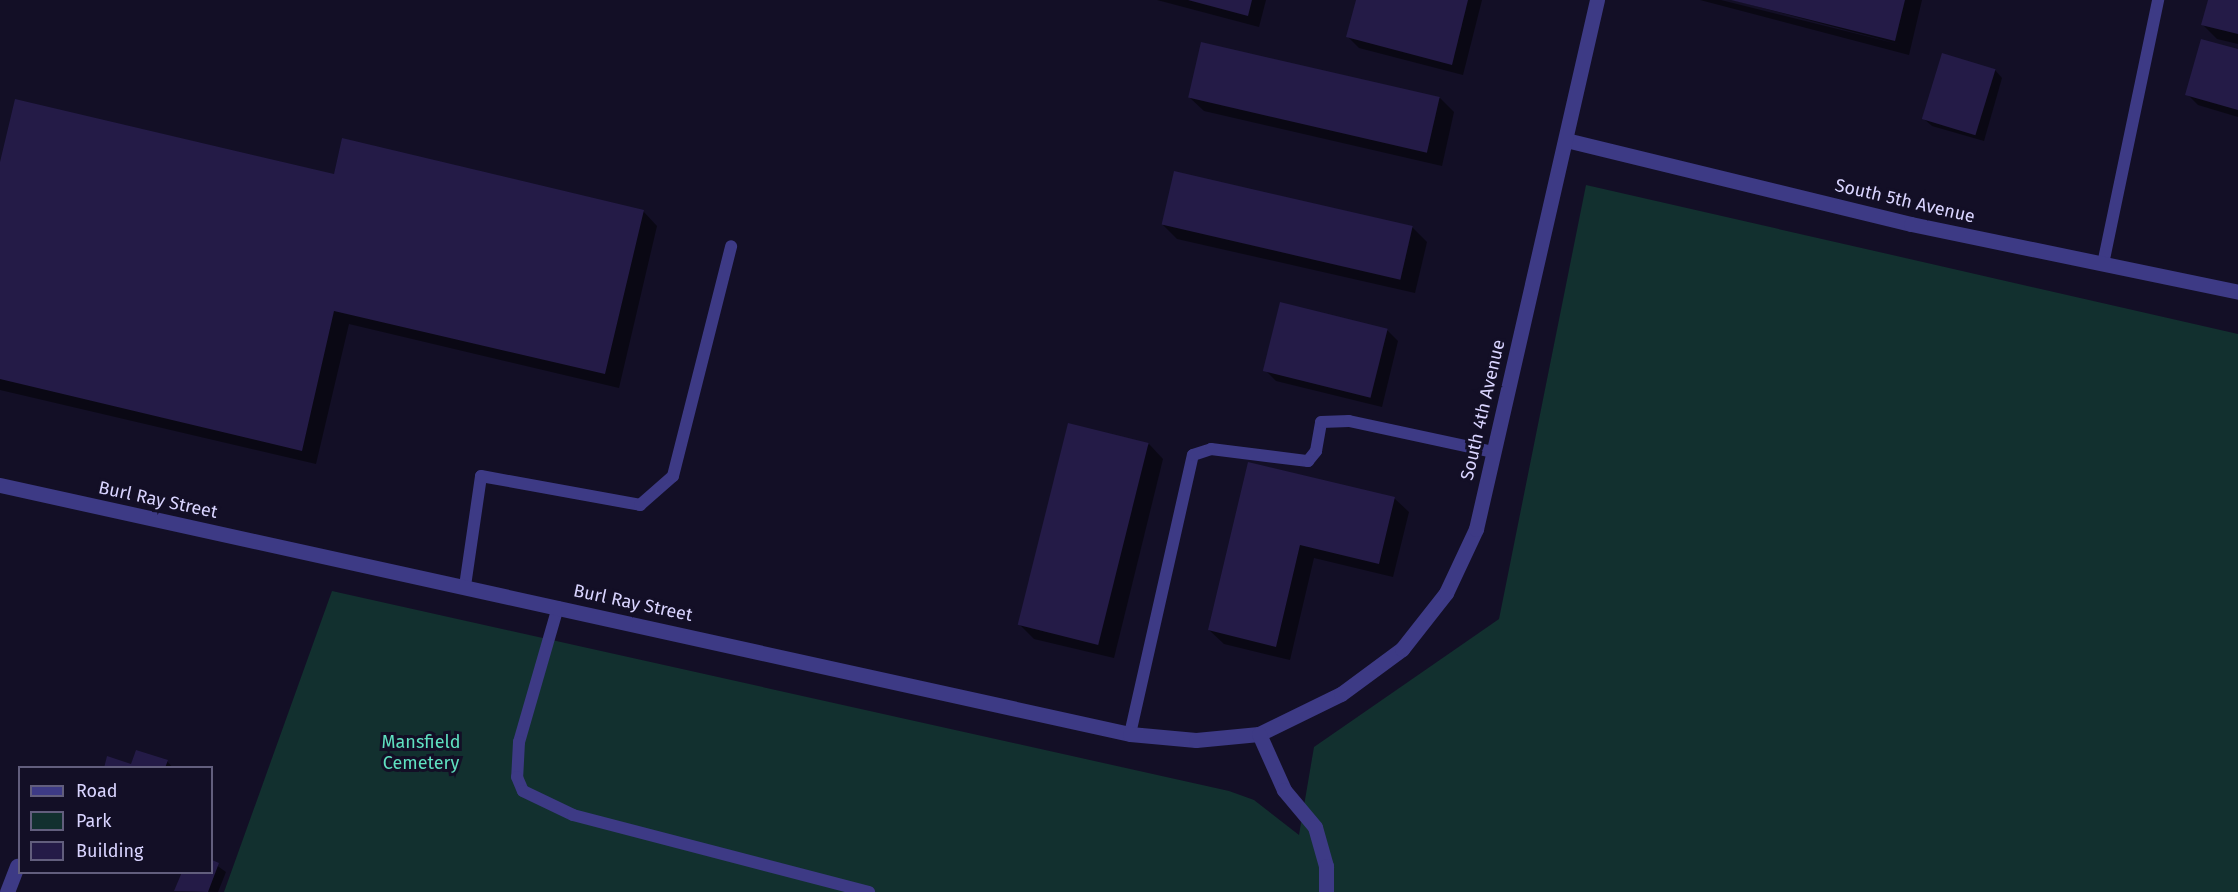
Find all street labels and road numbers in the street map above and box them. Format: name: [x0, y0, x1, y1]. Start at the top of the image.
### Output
street label: South 5th Avenue: [1833, 174, 1977, 228]
street label: South 4th Avenue: [1456, 338, 1510, 482]
street label: Burl Ray Street: [97, 477, 219, 523]
street label: Burl Ray Street: [572, 580, 694, 626]

